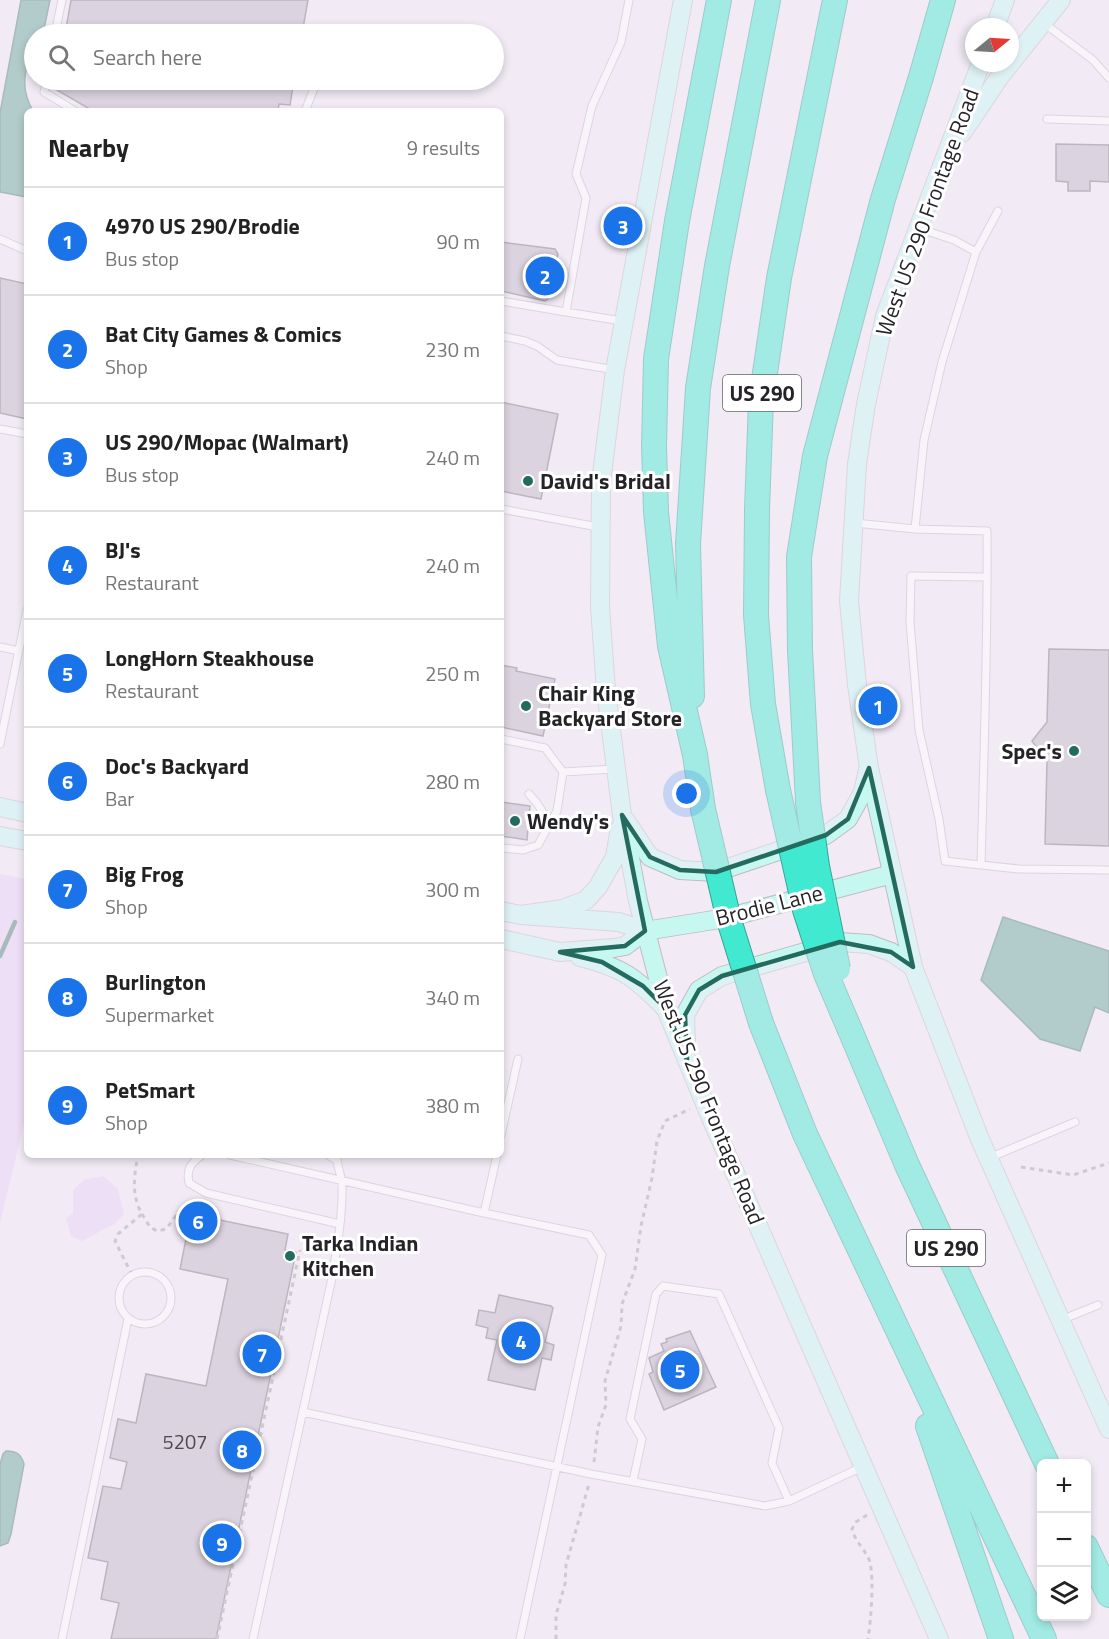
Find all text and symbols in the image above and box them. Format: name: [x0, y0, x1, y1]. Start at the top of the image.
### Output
north arrow: [965, 18, 1019, 72]
search box: [24, 24, 504, 90]
text: Search here: [93, 40, 202, 74]
icon: search: [45, 41, 78, 74]
street label: West US 290 Frontage Road: [866, 83, 988, 341]
text: Nearby: [48, 128, 129, 167]
text: 9 results: [407, 132, 480, 163]
pin: 3: [604, 204, 642, 248]
text: 4970 US 290/Brodie: [105, 209, 300, 243]
text: 1: [62, 226, 73, 257]
text: 90 m: [436, 226, 480, 257]
text: Bus stop: [105, 243, 179, 274]
pin: 2: [526, 254, 564, 298]
text: Bat City Games & Comics: [105, 317, 342, 351]
text: 2: [62, 334, 73, 365]
text: 230 m: [425, 334, 480, 365]
text: Shop: [105, 351, 148, 382]
road number: US 290: [723, 375, 801, 411]
text: US 290/Mopac (Walmart): [105, 425, 348, 459]
text: 3: [62, 442, 73, 473]
text: 240 m: [425, 442, 480, 473]
text: Bus stop: [105, 459, 179, 490]
place label: David's Bridal: [540, 464, 671, 498]
marker: David's Bridal: [521, 474, 535, 488]
text: BJ's: [105, 533, 141, 567]
text: 4: [62, 550, 73, 581]
text: 240 m: [425, 550, 480, 581]
text: Restaurant: [105, 567, 199, 598]
text: LongHorn Steakhouse: [105, 641, 314, 675]
text: 5: [62, 658, 73, 689]
text: 250 m: [425, 658, 480, 689]
text: Restaurant: [105, 675, 199, 706]
place label: Chair King Backyard Store: [538, 676, 682, 735]
pin: 1: [858, 684, 898, 728]
marker: Chair King Backyard Store: [519, 699, 533, 713]
place label: Spec's: [1001, 734, 1062, 768]
marker: Spec's: [1067, 744, 1081, 758]
text: Doc's Backyard: [105, 749, 249, 783]
text: 6: [62, 766, 73, 797]
text: 280 m: [425, 766, 480, 797]
your location: [672, 779, 701, 808]
text: Bar: [105, 783, 134, 814]
place label: Wendy's: [527, 804, 609, 838]
marker: Wendy's: [508, 814, 522, 828]
text: Big Frog: [105, 857, 184, 891]
text: 7: [62, 874, 73, 905]
text: 300 m: [425, 874, 480, 905]
street label: Brodie Lane: [712, 875, 826, 935]
text: Shop: [105, 891, 148, 922]
text: Burlington: [105, 965, 206, 999]
street label: West US 290 Frontage Road: [644, 975, 774, 1229]
text: 8: [62, 982, 73, 1013]
text: 340 m: [425, 982, 480, 1013]
text: Supermarket: [105, 999, 214, 1030]
text: PetSmart: [105, 1073, 195, 1107]
text: 9: [62, 1090, 73, 1121]
text: 380 m: [425, 1090, 480, 1121]
text: Shop: [105, 1107, 148, 1138]
pin: 6: [178, 1198, 218, 1244]
place label: Tarka Indian Kitchen: [302, 1226, 418, 1285]
road number: US 290: [907, 1230, 985, 1266]
marker: Tarka Indian Kitchen: [283, 1249, 297, 1263]
pin: 4: [502, 1318, 540, 1364]
pin: 7: [242, 1332, 282, 1376]
pin: 5: [660, 1348, 700, 1392]
house number: 5207: [163, 1426, 207, 1457]
pin: 8: [222, 1428, 262, 1472]
map controls: [1037, 1459, 1091, 1621]
button: +: [1037, 1459, 1091, 1513]
button: −: [1037, 1513, 1091, 1567]
pin: 9: [202, 1520, 242, 1566]
button: layers: [1037, 1567, 1091, 1621]

